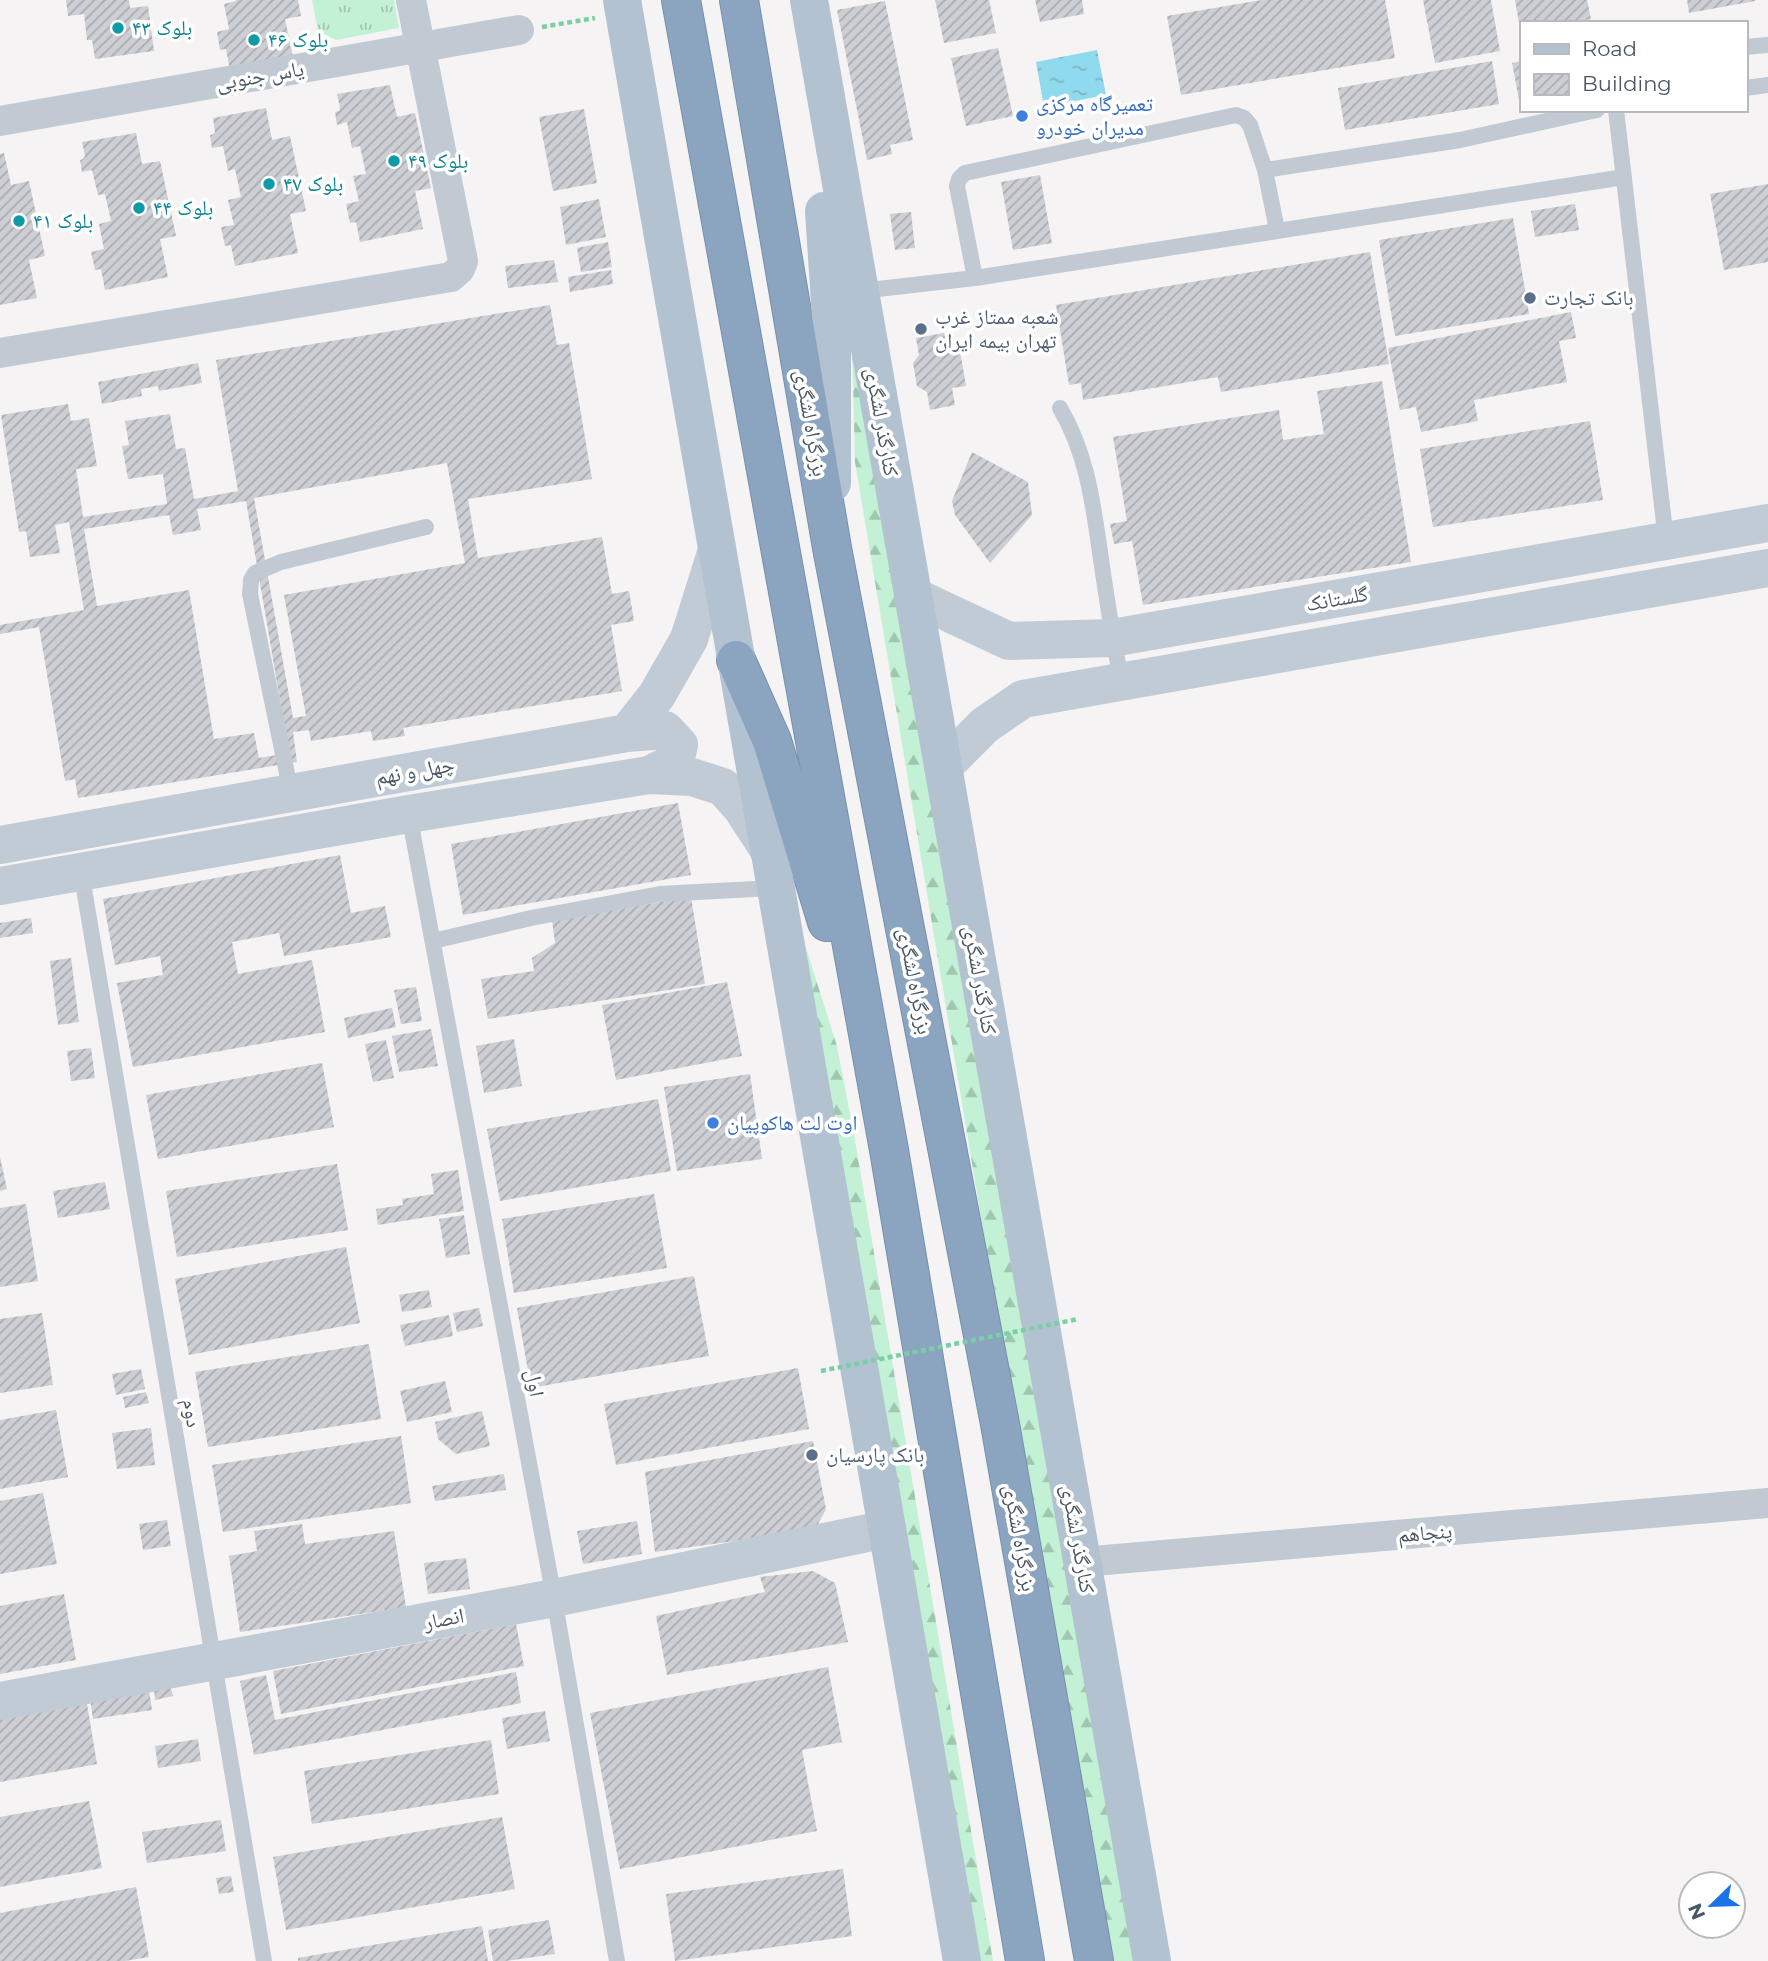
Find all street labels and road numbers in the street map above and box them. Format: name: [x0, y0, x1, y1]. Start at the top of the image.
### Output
street label: یاس جنوبی: [214, 55, 306, 97]
street label: کنارگذر لشگری: [861, 366, 904, 479]
street label: بزرگراه لشگری: [790, 368, 833, 478]
street label: گلستانک: [1304, 581, 1370, 616]
street label: چهل و نهم: [374, 751, 457, 792]
street label: کنارگذر لشگری: [959, 924, 1002, 1037]
street label: بزرگراه لشگری: [893, 925, 938, 1036]
street label: اول: [521, 1367, 550, 1399]
street label: دوم: [176, 1397, 207, 1429]
street label: بزرگراه لشگری: [999, 1483, 1042, 1593]
street label: کنارگذر لشگری: [1057, 1483, 1100, 1596]
street label: پنجاهم: [1397, 1518, 1453, 1549]
street label: انصار: [421, 1602, 466, 1635]

